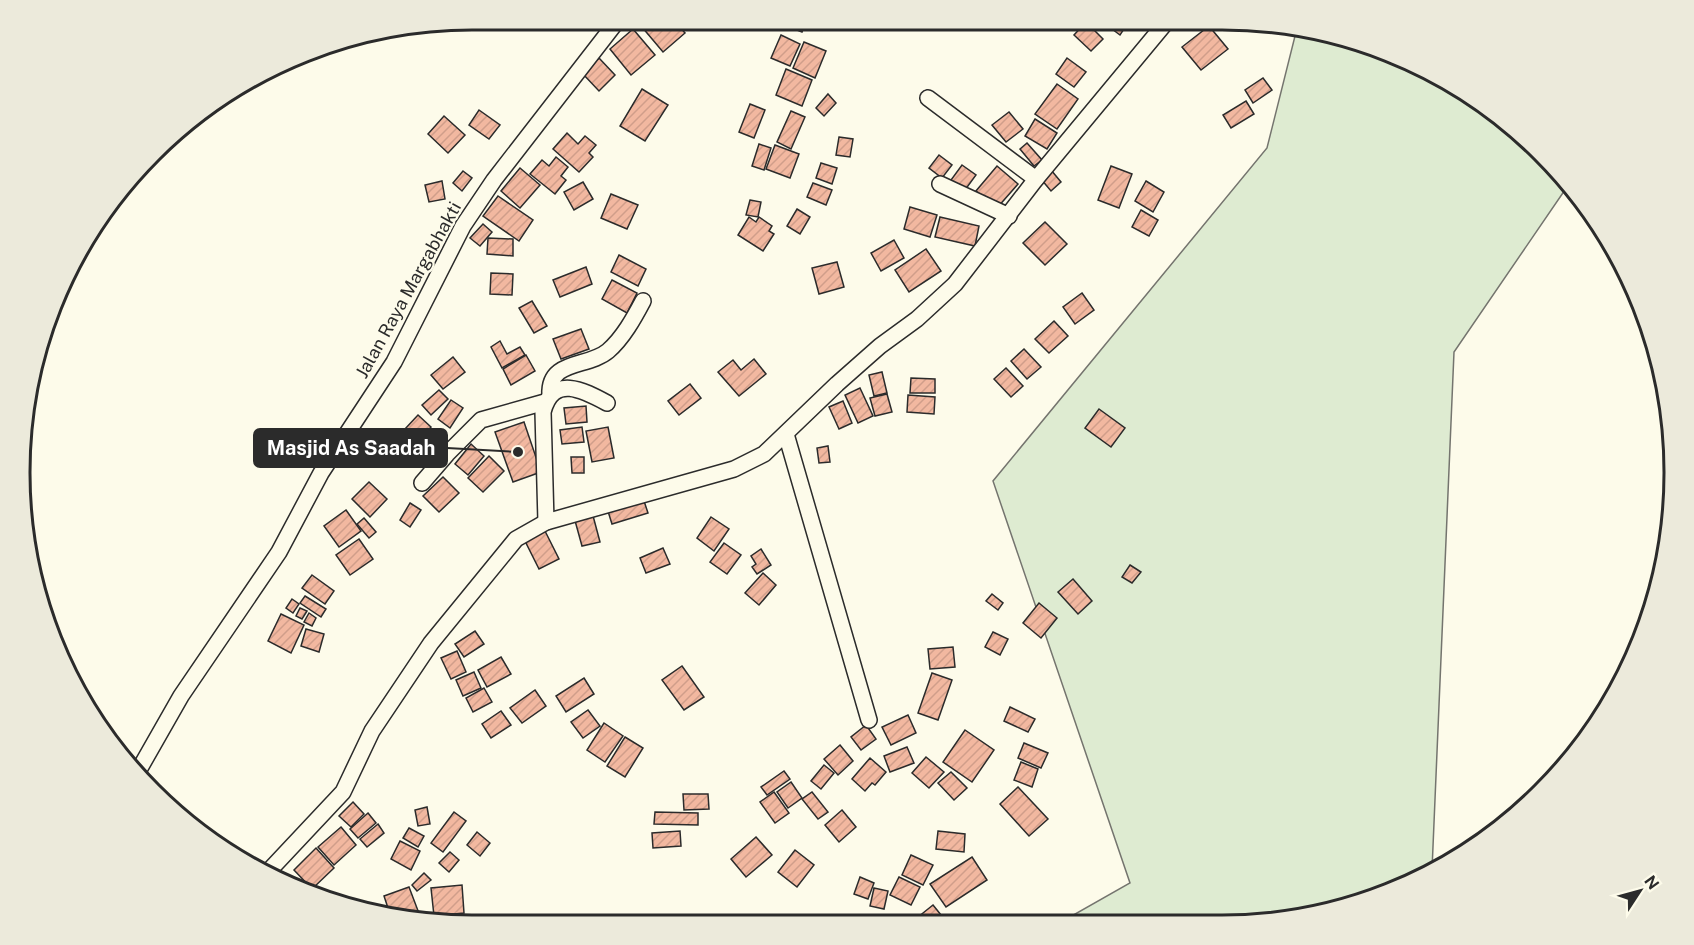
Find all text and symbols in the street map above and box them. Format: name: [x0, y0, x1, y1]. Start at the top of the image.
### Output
street label: Jalan Raya Margabhakti: [351, 198, 465, 382]
callout: Masjid As Saadah: [254, 429, 447, 467]
text: Masjid As Saadah: [267, 436, 435, 460]
north arrow: [1610, 861, 1670, 921]
text: N: [1640, 872, 1663, 893]

